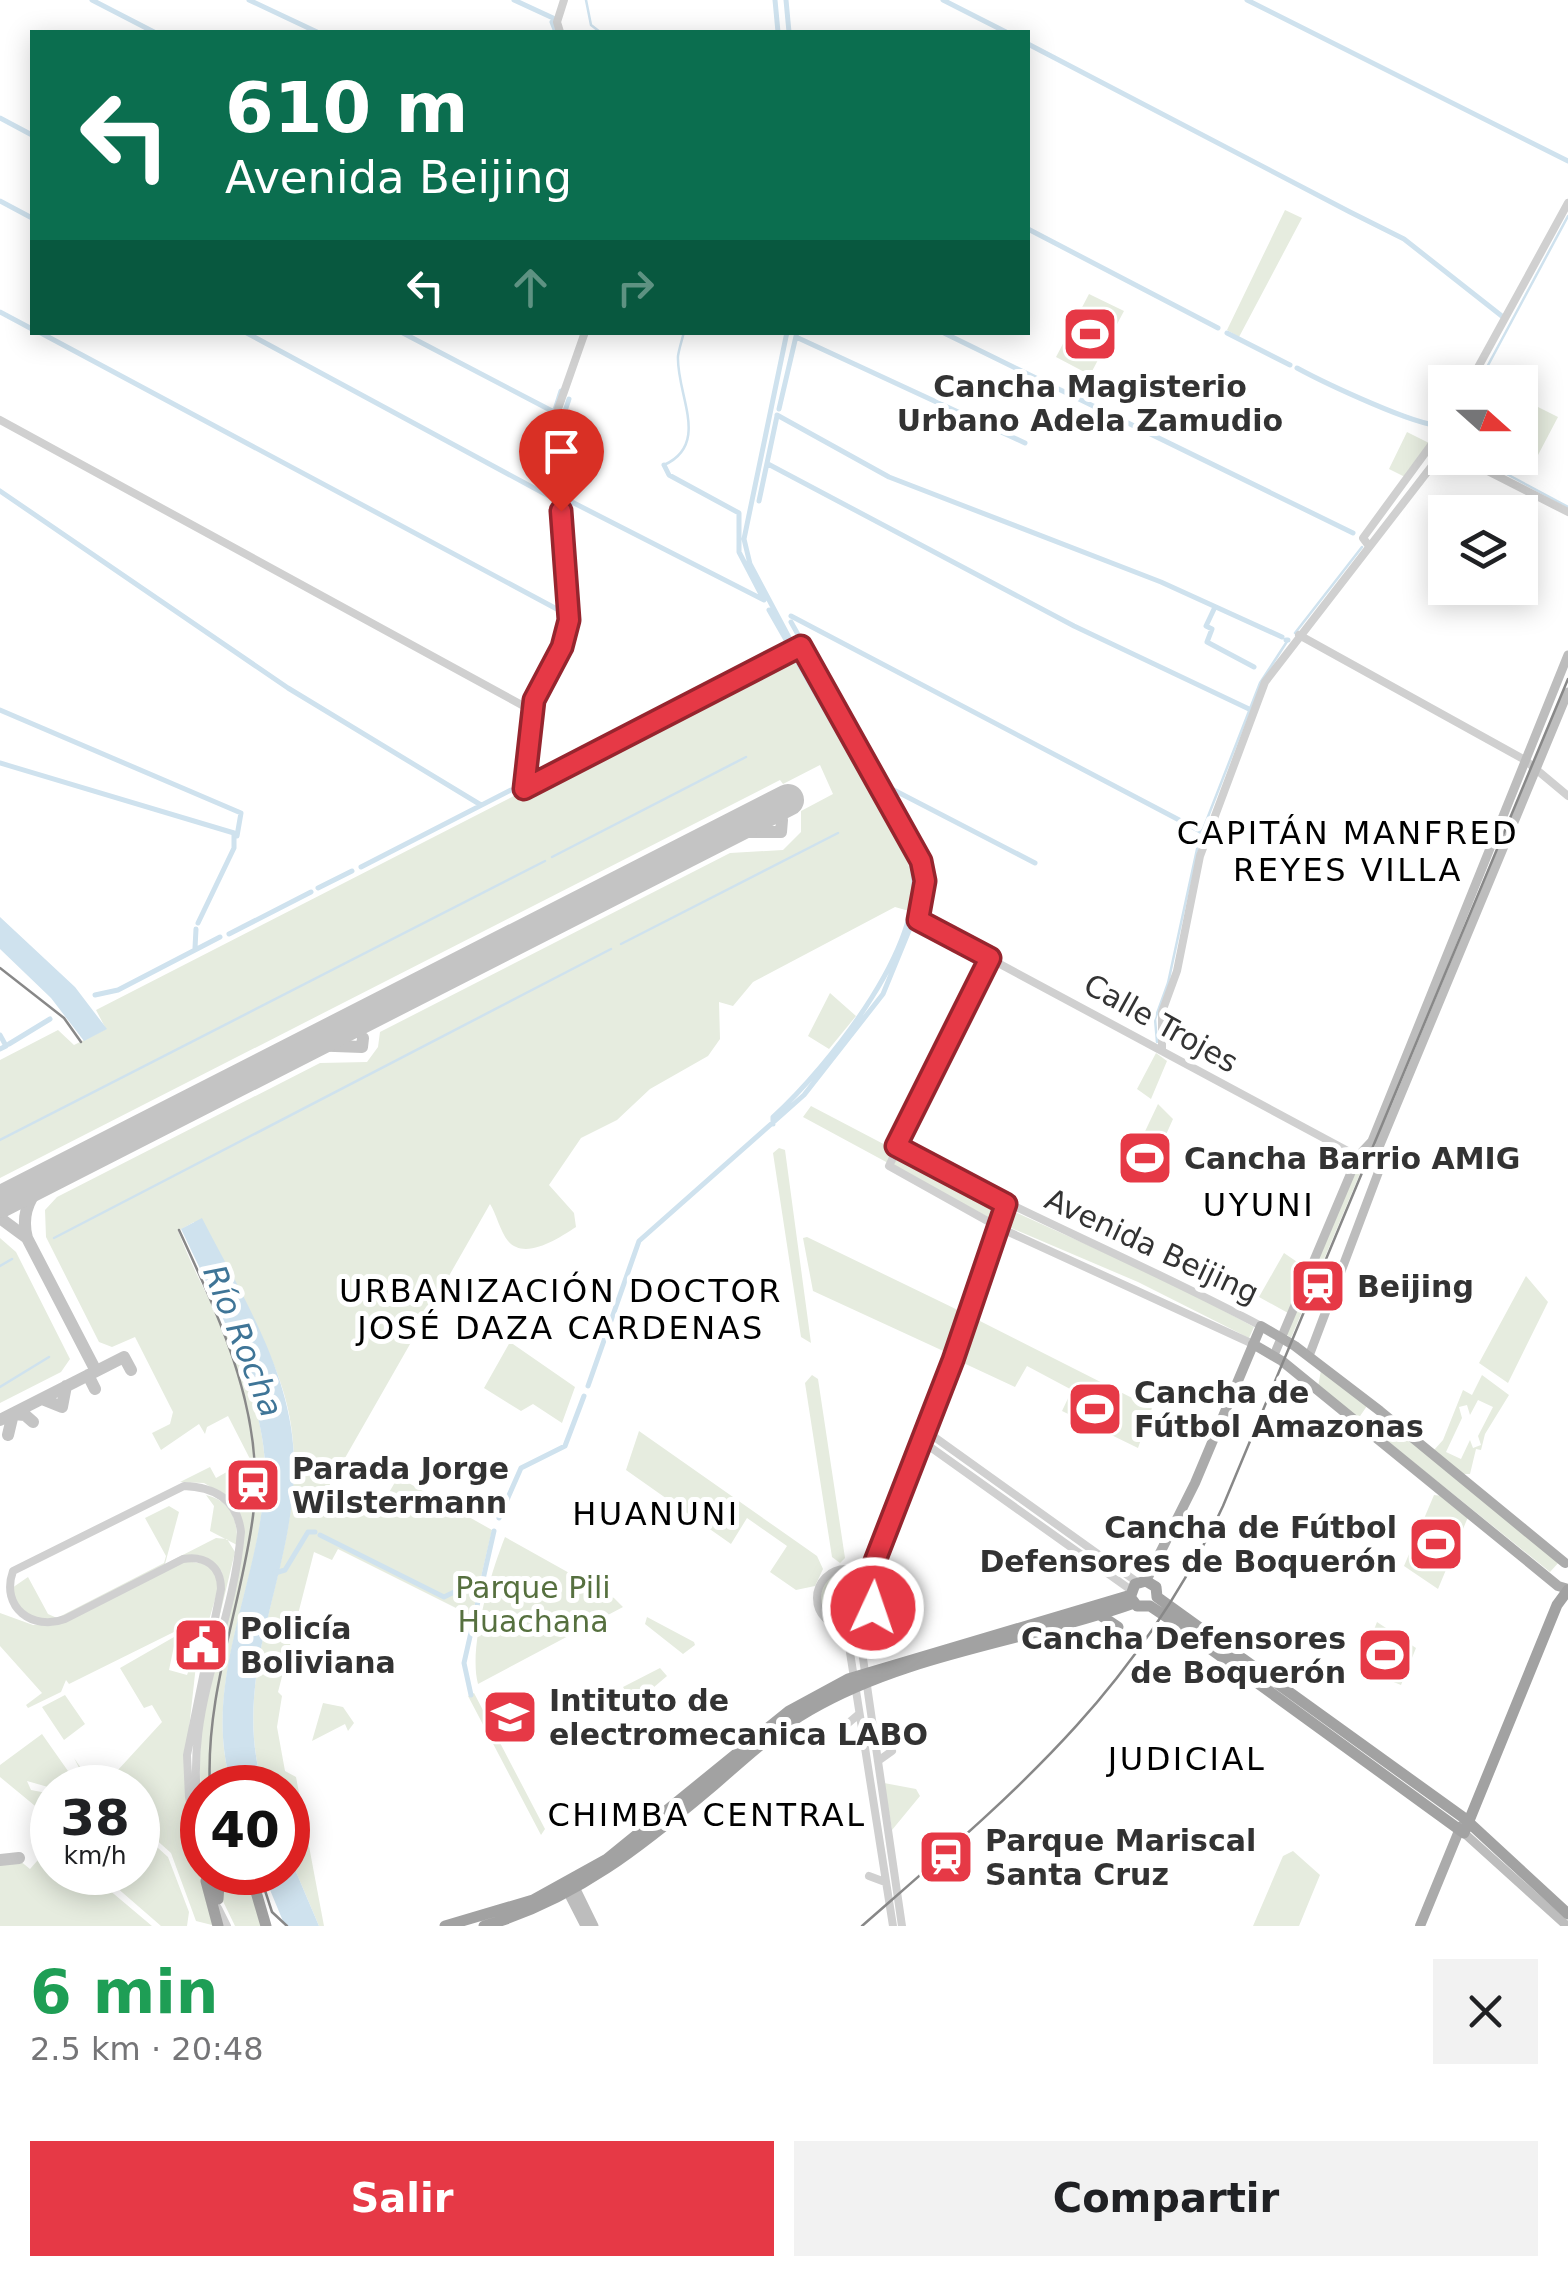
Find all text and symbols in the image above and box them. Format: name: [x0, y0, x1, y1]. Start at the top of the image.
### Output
text: 610 m: [225, 67, 468, 149]
icon: left: [60, 70, 190, 200]
text: Avenida Beijing: [225, 151, 572, 204]
icon: left: [398, 260, 453, 315]
icon: ahead: [503, 260, 558, 315]
icon: right: [608, 260, 663, 315]
sports icon: Cancha Magisterio Urbano Adela Zamudio: [1060, 304, 1120, 364]
north arrow: [1428, 365, 1538, 475]
map controls: [1428, 365, 1538, 605]
place label: Cancha Magisterio Urbano Adela Zamudio: [897, 369, 1283, 438]
pin: [519, 409, 604, 512]
icon: arrive: [534, 424, 589, 479]
button: layers: [1428, 495, 1538, 605]
district label: CAPITÁN MANFRED REYES VILLA: [1177, 814, 1519, 889]
street label: Calle Trojes: [1078, 966, 1244, 1080]
sports icon: Cancha Barrio AMIG: [1115, 1128, 1175, 1188]
place label: Cancha Barrio AMIG: [1184, 1141, 1520, 1176]
street label: Avenida Beijing: [1040, 1181, 1264, 1311]
district label: UYUNI: [1203, 1186, 1315, 1224]
station icon: Beijing: [1288, 1256, 1348, 1316]
water label: Río Rocha: [195, 1260, 291, 1422]
place label: Beijing: [1357, 1269, 1474, 1304]
district label: URBANIZACIÓN DOCTOR JOSÉ DAZA CARDENAS: [339, 1271, 783, 1347]
place label: Cancha de Fútbol Amazonas: [1134, 1375, 1424, 1444]
sports icon: Cancha de Fútbol Amazonas: [1065, 1379, 1125, 1439]
place label: Parada Jorge Wilstermann: [292, 1451, 509, 1520]
station icon: Parada Jorge Wilstermann: [223, 1455, 283, 1515]
district label: HUANUNI: [572, 1495, 740, 1533]
place label: Cancha de Fútbol Defensores de Boquerón: [979, 1510, 1397, 1579]
sports icon: Cancha de Fútbol Defensores de Boquerón: [1406, 1514, 1466, 1574]
position arrow: [821, 1556, 925, 1660]
park label: Parque Pili Huachana: [455, 1570, 611, 1639]
place label: Policía Boliviana: [240, 1611, 396, 1680]
public building icon: Policía Boliviana: [171, 1615, 231, 1675]
place label: Cancha Defensores de Boquerón: [1021, 1621, 1346, 1690]
sports icon: Cancha Defensores de Boquerón: [1355, 1625, 1415, 1685]
place label: Intituto de electromecanica LABO: [549, 1683, 928, 1752]
school or university icon: Intituto de electromecanica LABO: [480, 1687, 540, 1747]
district label: JUDICIAL: [1106, 1740, 1266, 1778]
speed limit sign: 40: [180, 1765, 310, 1895]
text: 38: [60, 1789, 130, 1847]
district label: CHIMBA CENTRAL: [547, 1796, 867, 1834]
place label: Parque Mariscal Santa Cruz: [985, 1823, 1256, 1892]
station icon: Parque Mariscal Santa Cruz: [916, 1827, 976, 1887]
text: km/h: [63, 1841, 127, 1870]
text: 6 min: [30, 1957, 218, 2027]
button: close: [1433, 1959, 1538, 2064]
text: 2.5 km · 20:48: [30, 2030, 264, 2068]
button: Salir: [30, 2141, 774, 2256]
button: Compartir: [794, 2141, 1538, 2256]

